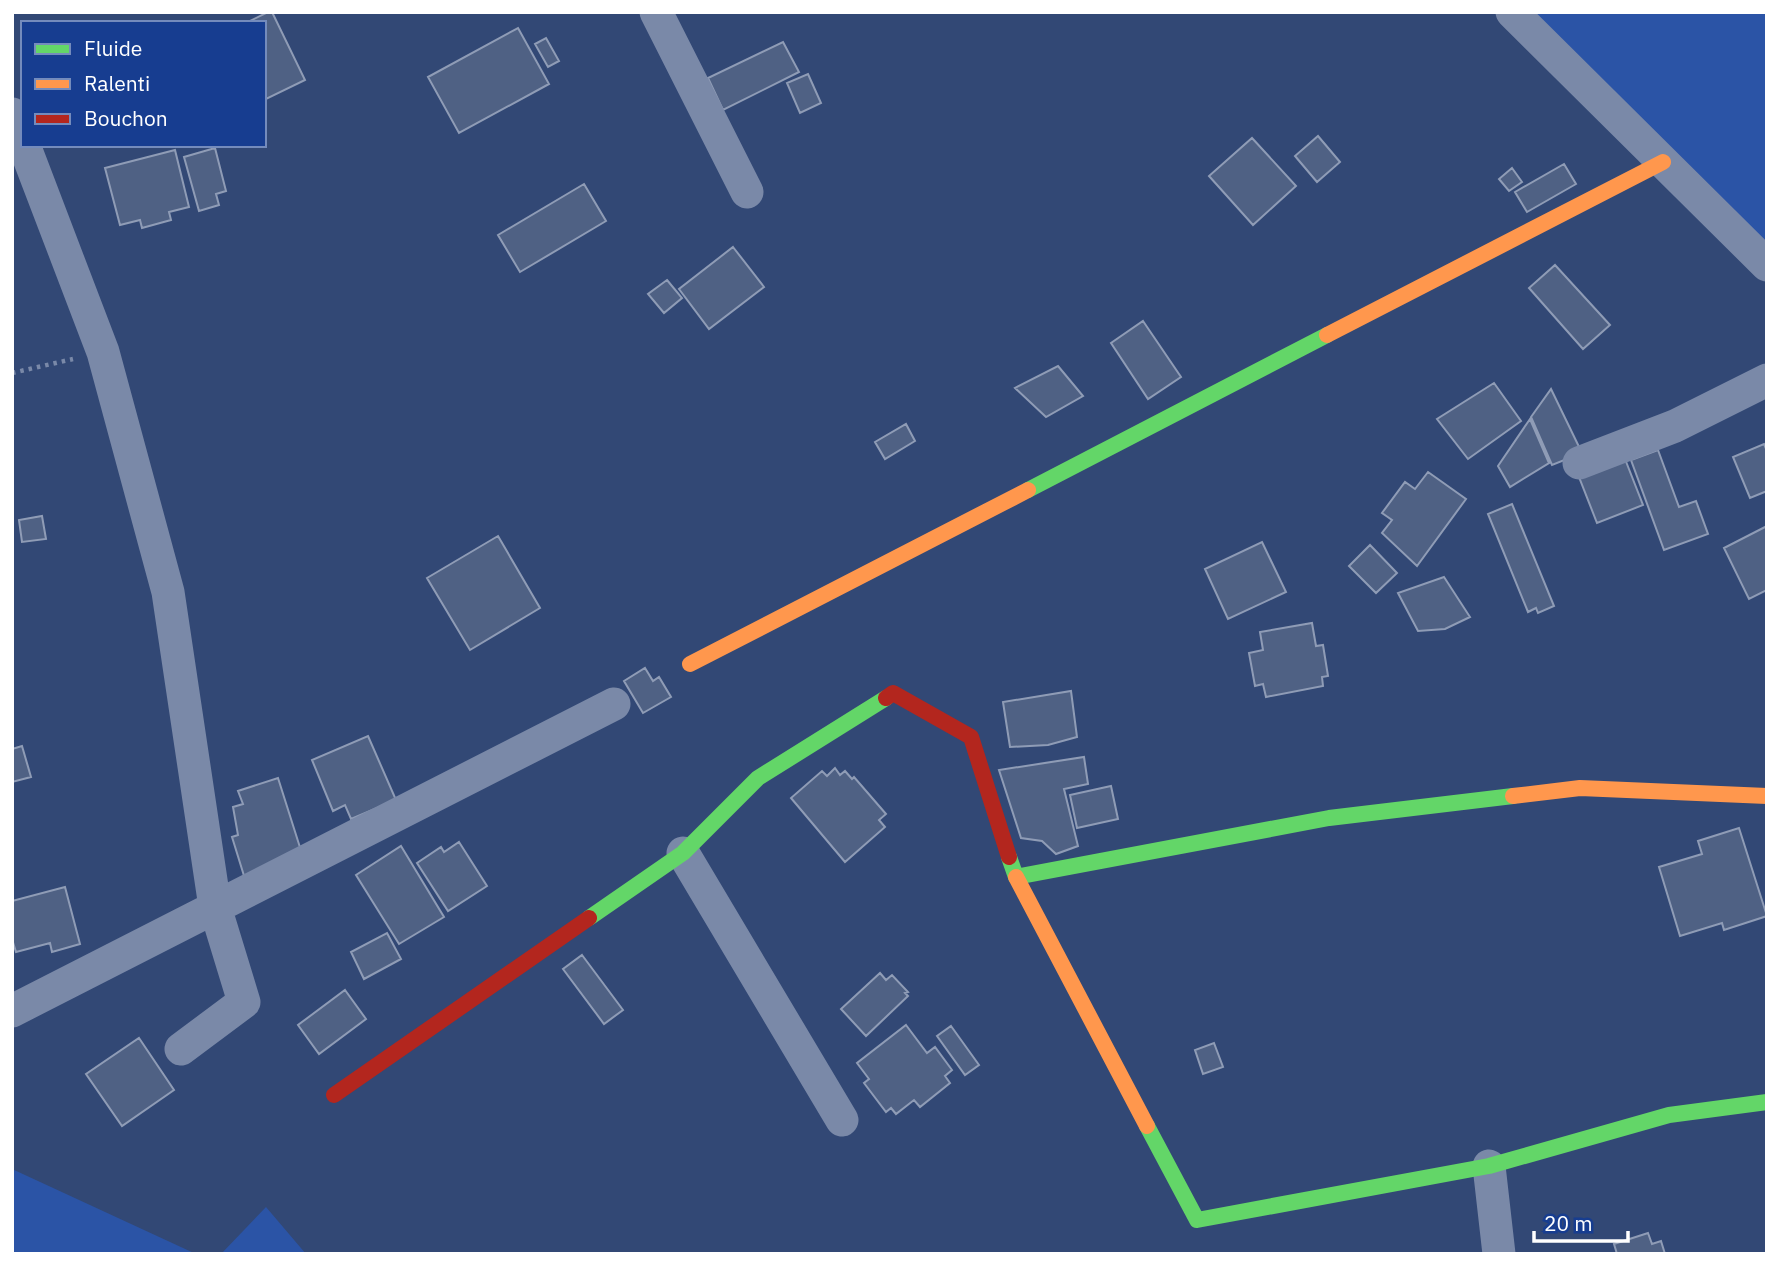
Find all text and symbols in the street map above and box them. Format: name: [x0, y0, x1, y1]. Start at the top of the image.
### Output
legend: [21, 21, 266, 147]
text: Fluide: [84, 34, 142, 62]
text: Ralenti: [84, 69, 150, 97]
text: Bouchon: [84, 104, 168, 132]
scale bar: [1534, 1200, 1628, 1244]
text: 20 m: [1544, 1209, 1593, 1237]

